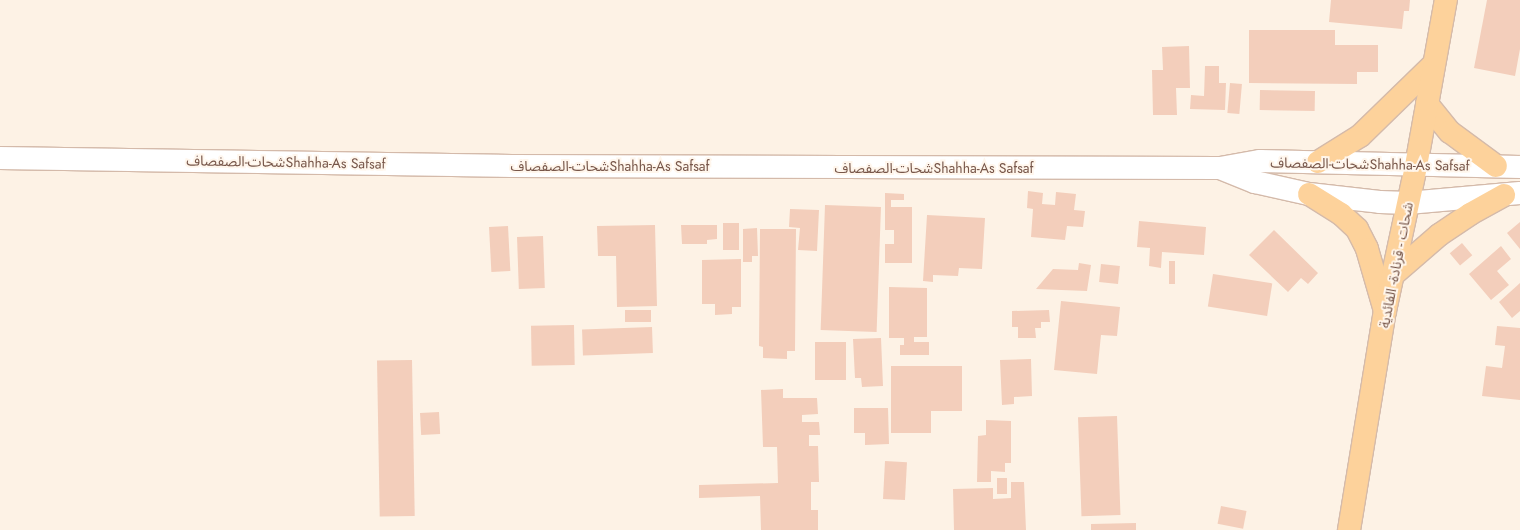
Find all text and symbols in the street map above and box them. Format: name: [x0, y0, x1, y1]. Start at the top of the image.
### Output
street label: شحات-الصفصافShahha-As Safsaf: [186, 152, 386, 172]
street label: شحات-الصفصافShahha-As Safsaf: [1270, 154, 1470, 174]
street label: شحات-الصفصافShahha-As Safsaf: [510, 158, 710, 174]
street label: شحات-الصفصافShahha-As Safsaf: [834, 160, 1034, 176]
street label: شحات - قرنادة- الفائدية: [1376, 201, 1416, 329]

